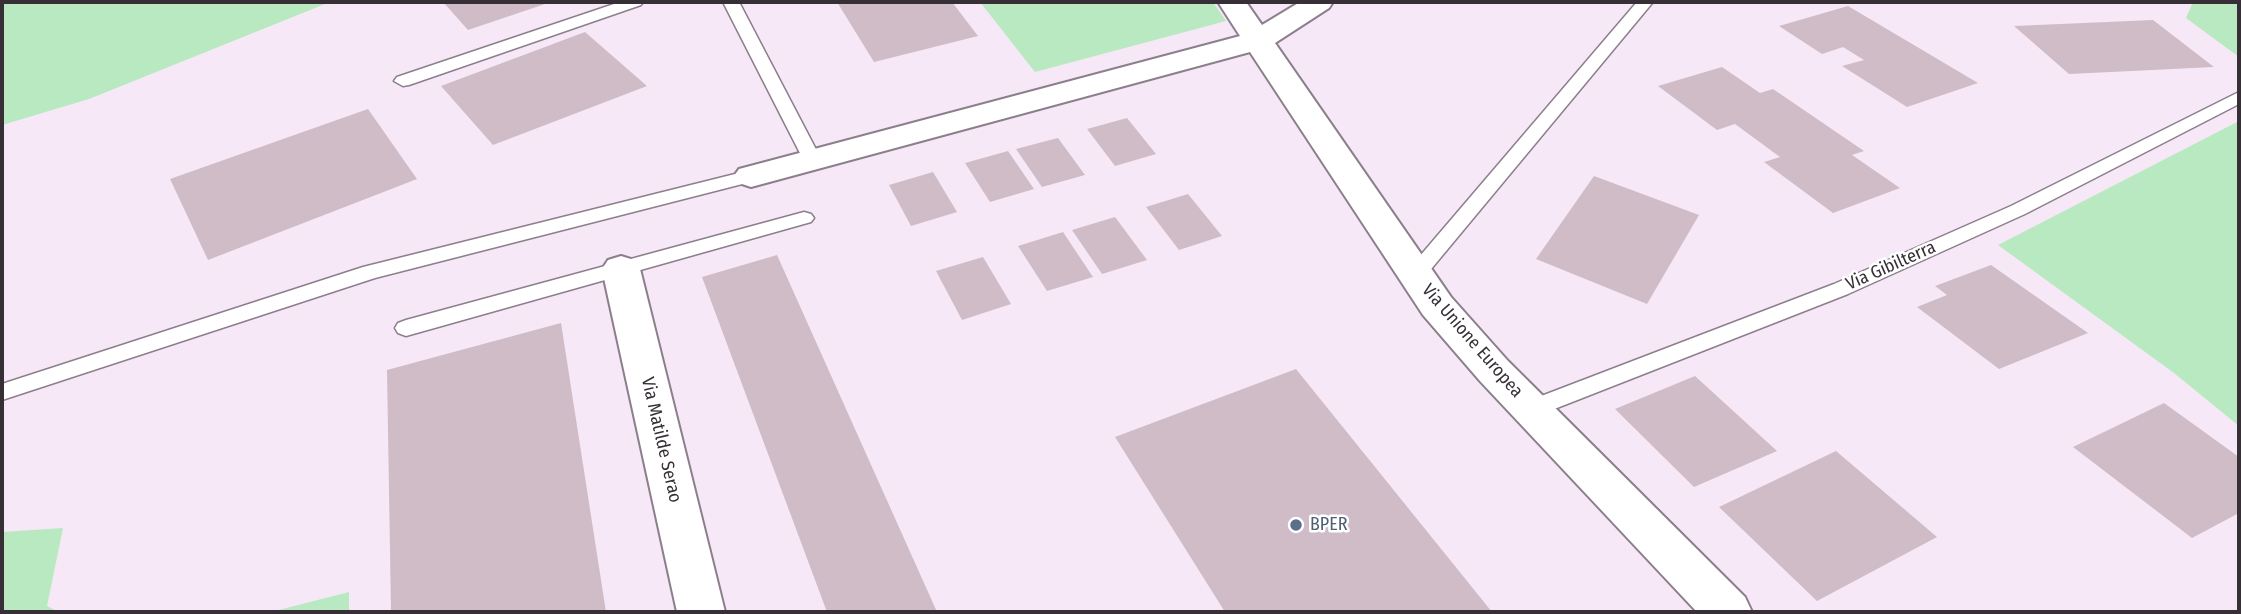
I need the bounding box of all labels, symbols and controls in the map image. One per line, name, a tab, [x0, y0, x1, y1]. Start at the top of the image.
street label: Via Gibilterra	[1843, 237, 1939, 295]
street label: Via Unione Europea	[1417, 280, 1527, 402]
street label: Via Matilde Serao	[636, 375, 686, 505]
place label: BPER	[1310, 514, 1348, 536]
marker: BPER	[1288, 517, 1304, 533]

